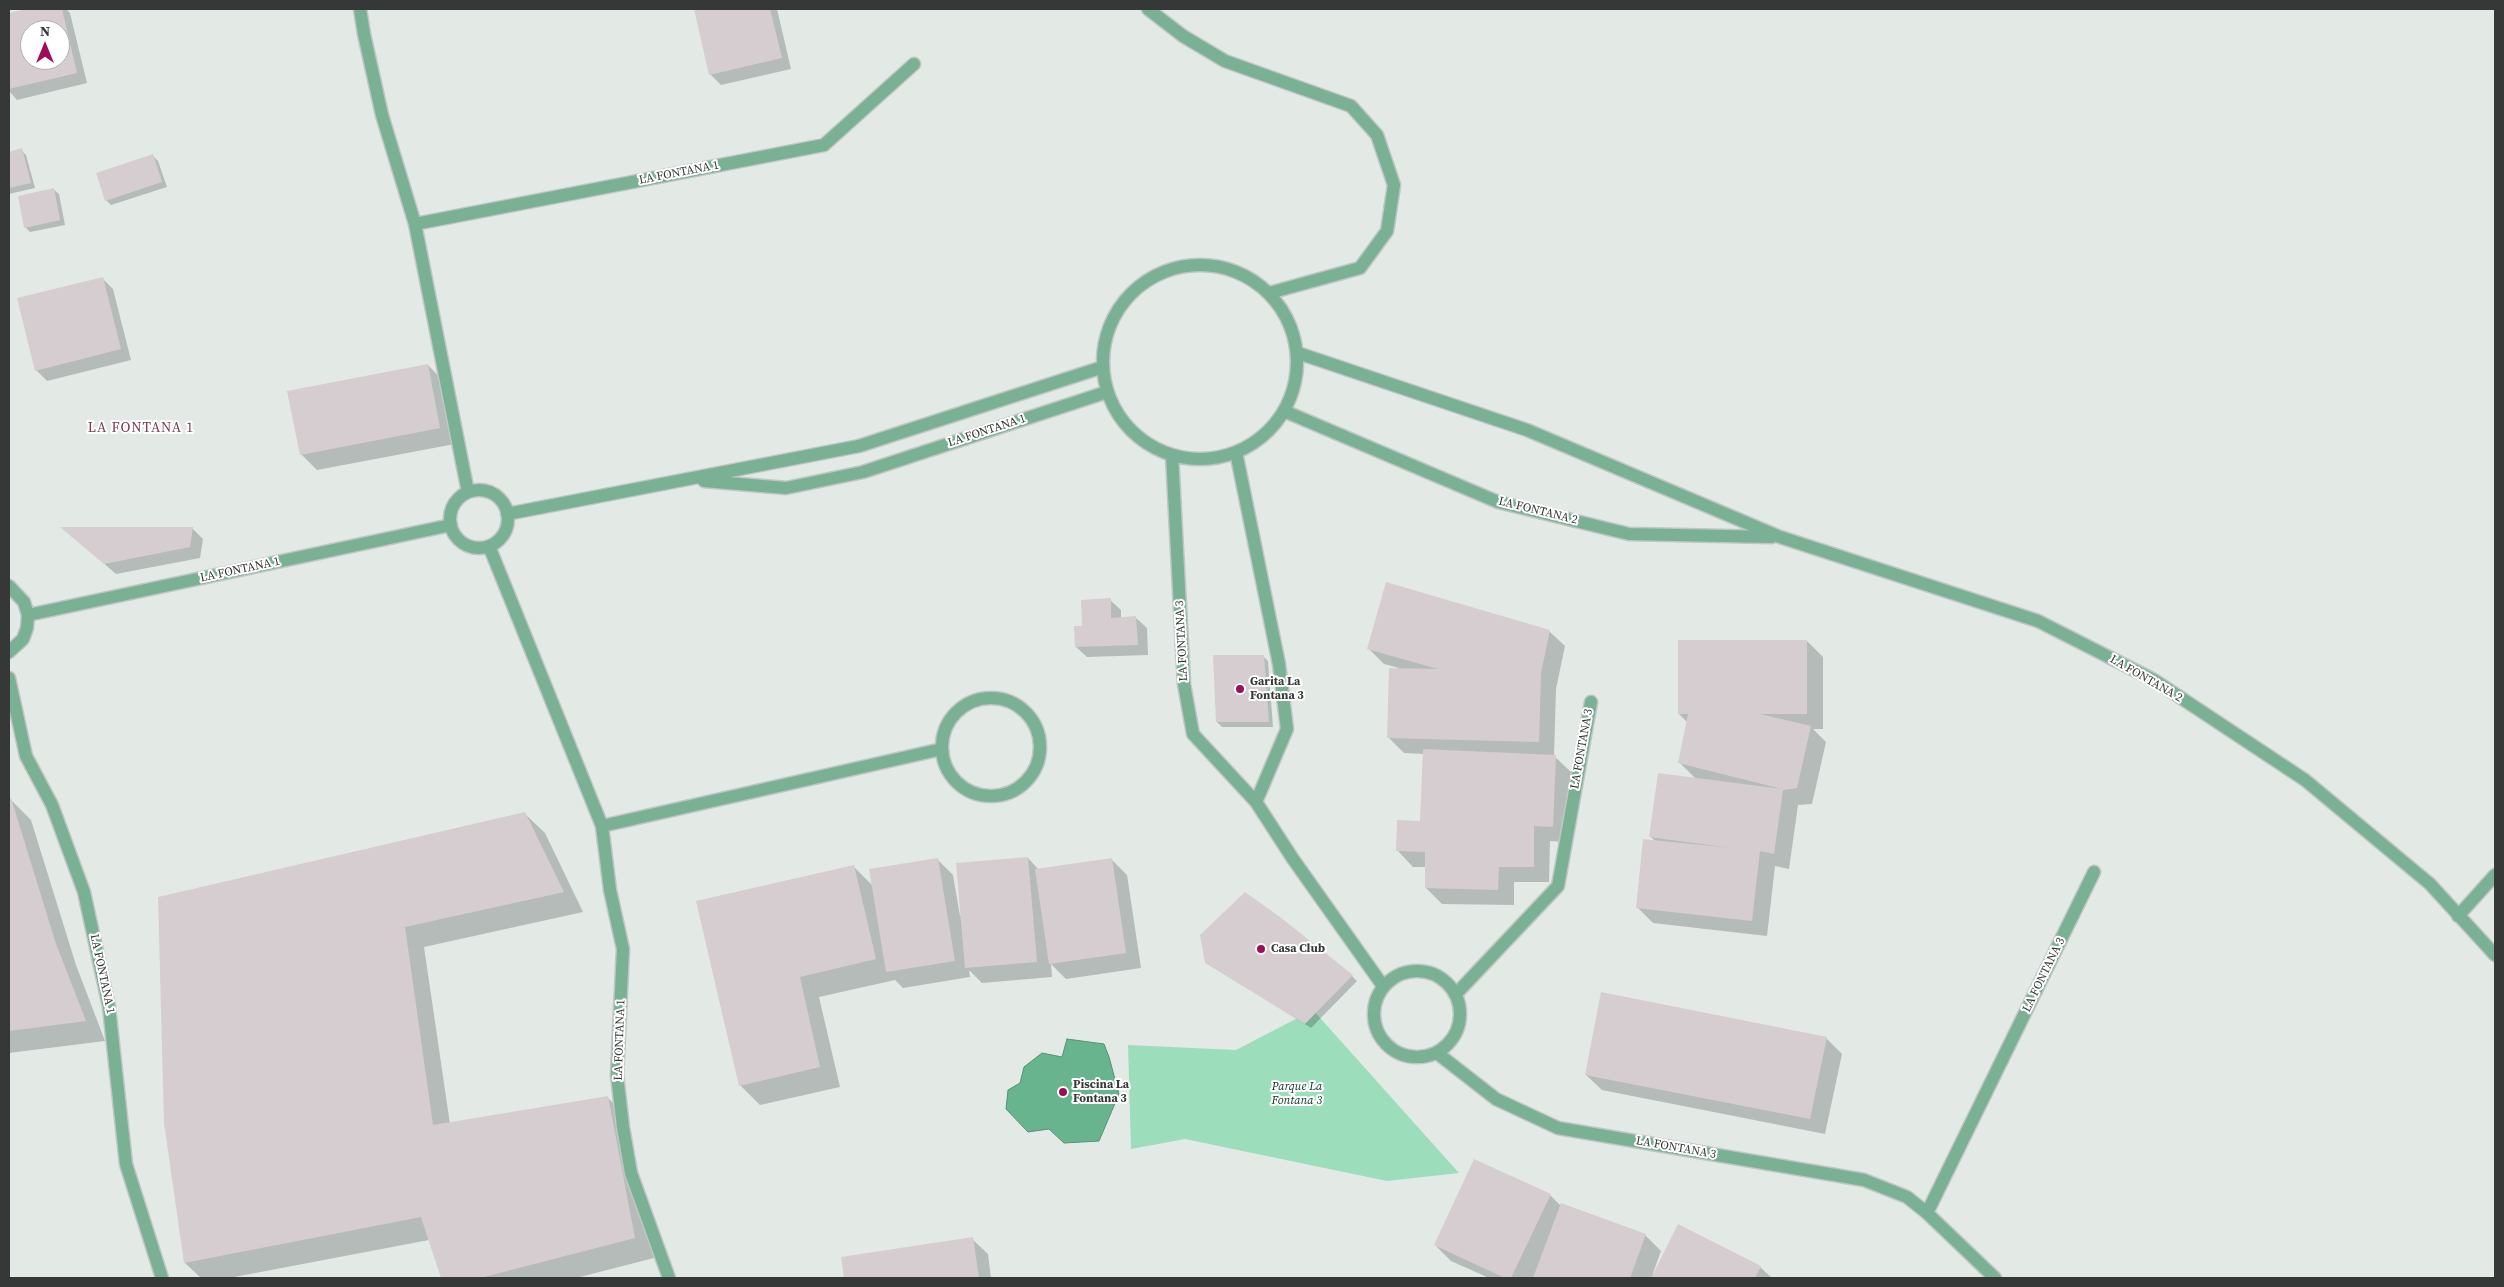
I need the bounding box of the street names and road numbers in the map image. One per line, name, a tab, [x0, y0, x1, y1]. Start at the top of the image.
street label: LA FONTANA 1	[638, 158, 720, 188]
street label: LA FONTANA 1	[946, 412, 1028, 450]
street label: LA FONTANA 2	[1497, 494, 1579, 528]
street label: LA FONTANA 1	[199, 555, 281, 585]
street label: LA FONTANA 3	[1173, 600, 1191, 682]
street label: LA FONTANA 2	[2107, 652, 2185, 706]
street label: LA FONTANA 3	[1568, 708, 1596, 790]
street label: LA FONTANA 1	[87, 933, 117, 1015]
street label: LA FONTANA 3	[2020, 935, 2068, 1015]
street label: LA FONTANA 1	[611, 999, 629, 1081]
street label: LA FONTANA 3	[1635, 1134, 1717, 1162]

